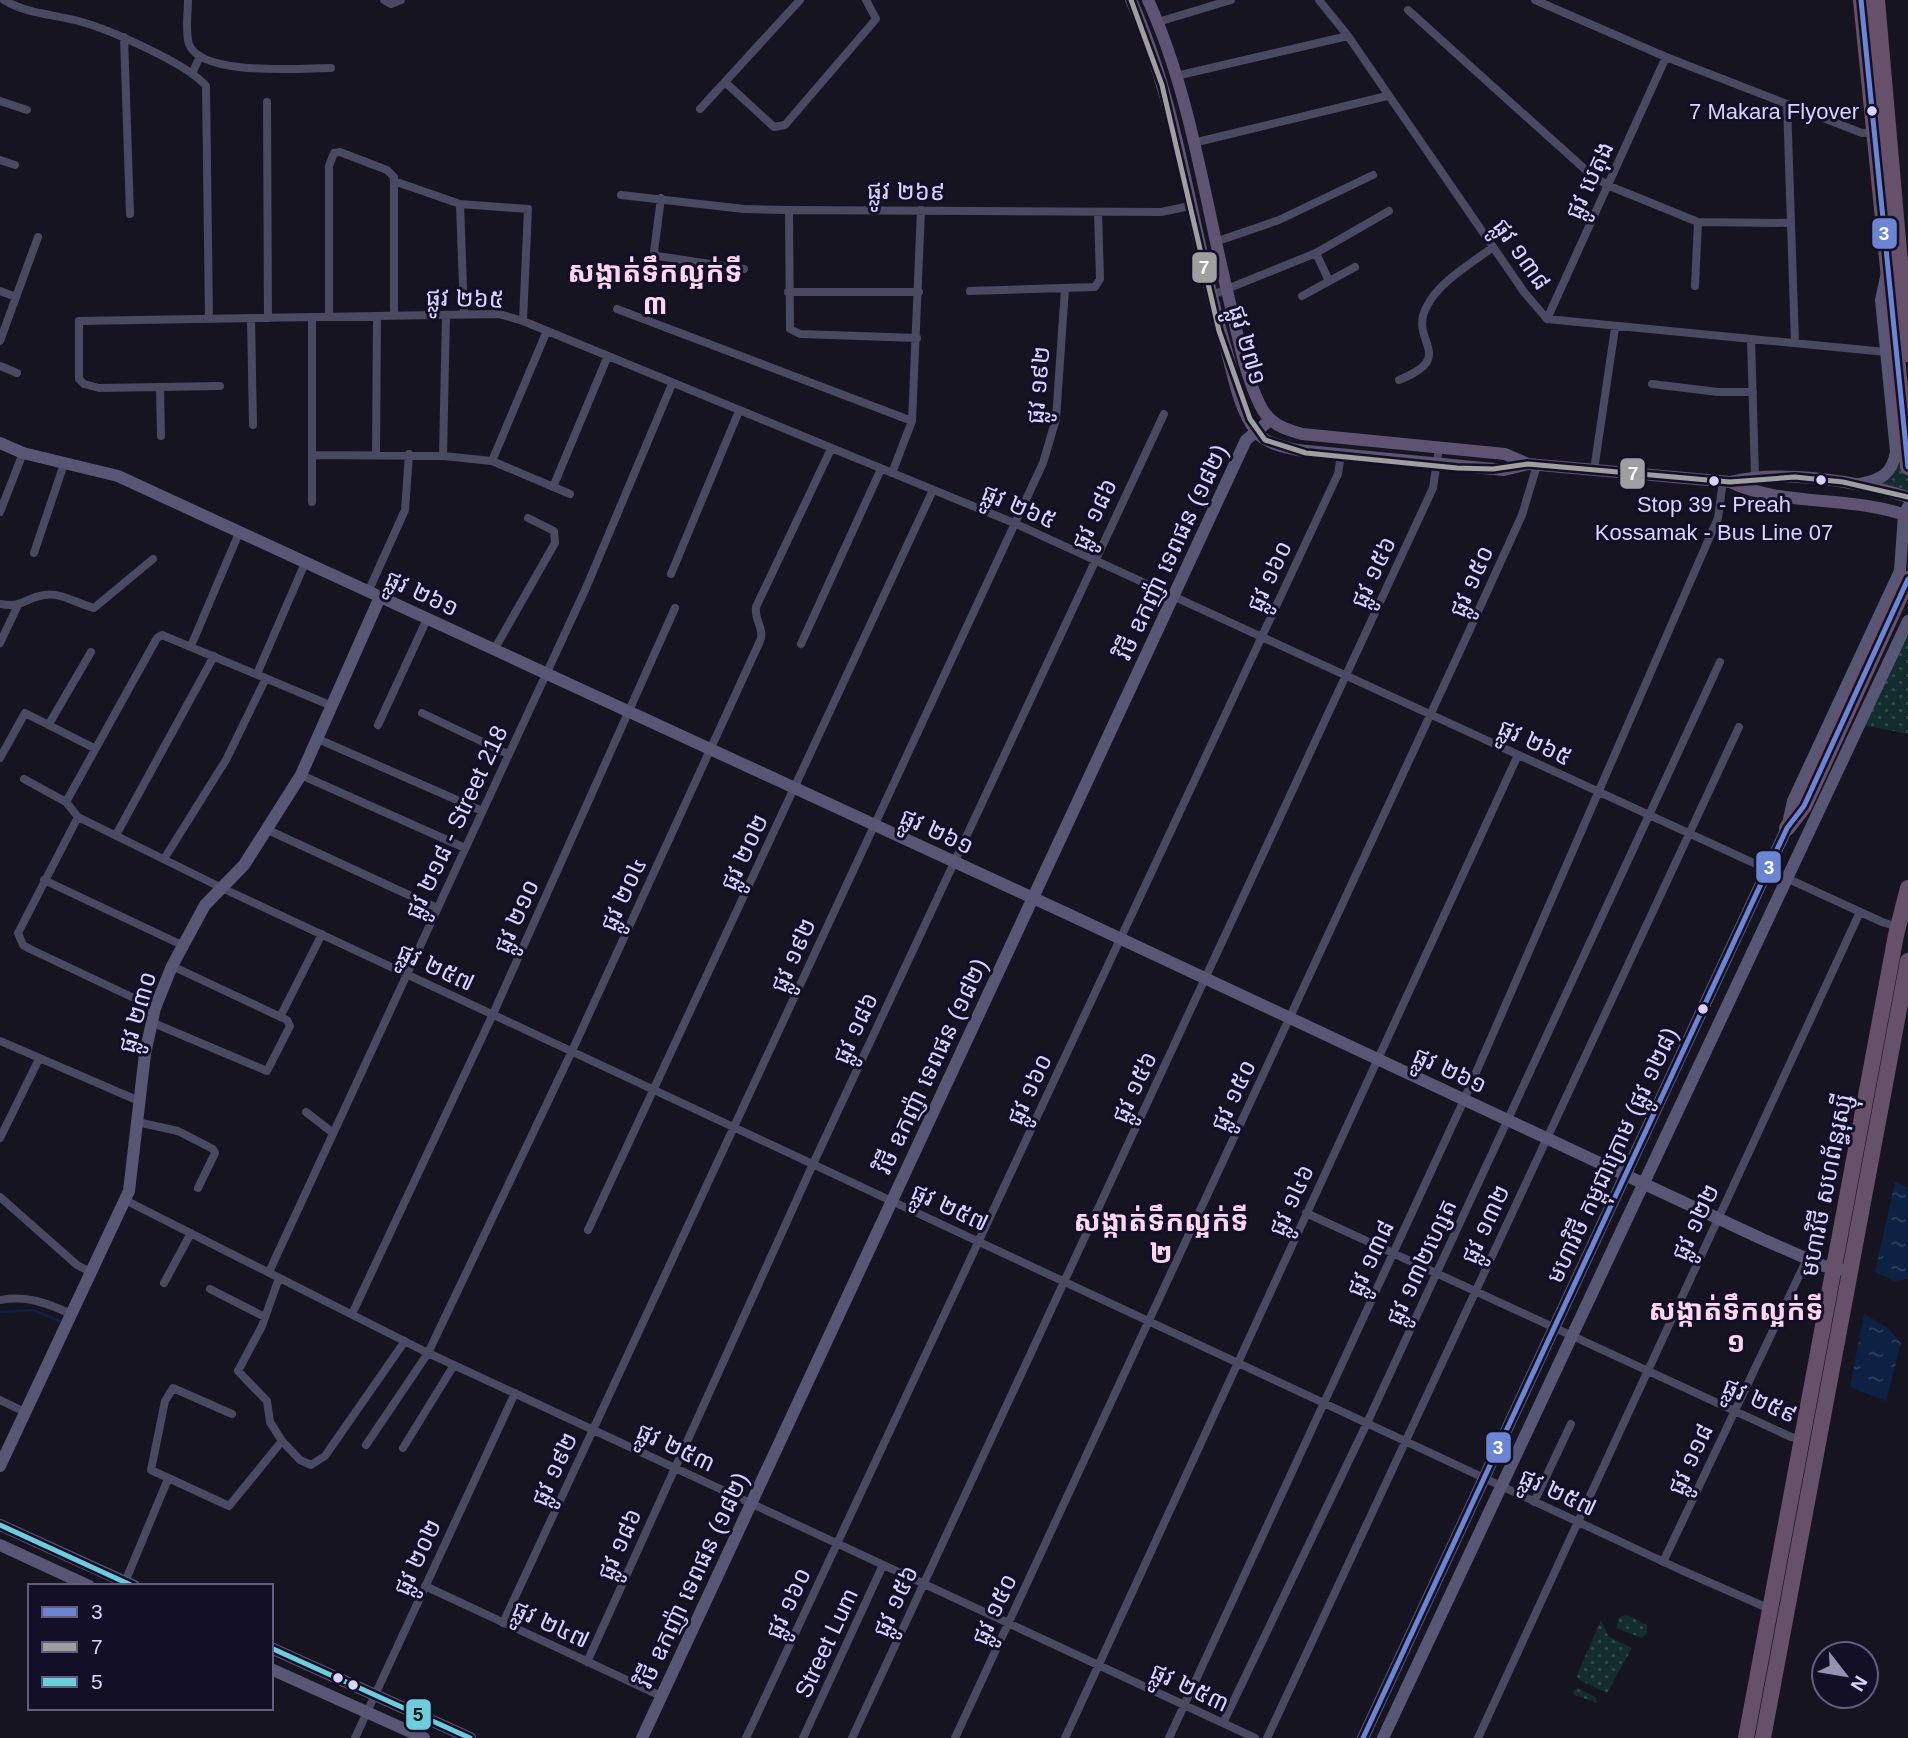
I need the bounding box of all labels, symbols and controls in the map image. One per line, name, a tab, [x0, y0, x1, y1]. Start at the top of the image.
place label: 7 Makara Flyover	[1689, 99, 1859, 124]
marker: 7 Makara Flyover	[1865, 104, 1879, 118]
street label: ផ្លូវ បេតុង	[1559, 137, 1627, 227]
street label: ផ្លូវ ២៦៩	[866, 177, 945, 214]
street label: ផ្លូវ ១៣៨	[1480, 213, 1556, 300]
line badge: 3	[1871, 217, 1898, 250]
text: 3	[1879, 223, 1889, 244]
line badge: 7	[1191, 251, 1218, 284]
district label: សង្កាត់ទឹកល្អក់ទី ៣	[568, 255, 742, 320]
text: 7	[1199, 257, 1209, 278]
street label: ផ្លូវ ២៦៥	[425, 283, 505, 322]
street label: ផ្លូវ ២៧១	[1215, 302, 1272, 391]
street label: ផ្លូវ ១៩២	[1021, 345, 1064, 426]
street label: វិថី ឧកញ៉ា ទេពផន (១៨២)	[1108, 439, 1234, 665]
line badge: 7	[1619, 457, 1646, 490]
text: 7	[1628, 463, 1638, 484]
unlabelled marker	[1814, 473, 1828, 487]
street label: ផ្លូវ ១៨៦	[1066, 474, 1130, 558]
marker: Stop 39 - Preah Kossamak - Bus Line 07	[1707, 474, 1721, 488]
street label: ផ្លូវ ២៦៥	[974, 478, 1060, 542]
place label: Stop 39 - Preah Kossamak - Bus Line 07	[1595, 492, 1833, 545]
street label: ផ្លូវ ១៥៦	[1345, 532, 1409, 616]
street label: ផ្លូវ ១៦០	[1241, 536, 1305, 620]
street label: ផ្លូវ ១៥០	[1443, 541, 1507, 625]
street label: ផ្លូវ ២៦១	[377, 564, 463, 630]
street label: ផ្លូវ ២៦៥	[1490, 713, 1576, 779]
street label: ផ្លូវ ២១៨ - Street 218	[399, 721, 521, 927]
street label: ផ្លូវ ២៦១	[892, 802, 978, 868]
street label: ផ្លូវ ២០២	[715, 810, 782, 898]
line badge: 3	[1755, 850, 1782, 884]
street label: ផ្លូវ ២០៤	[594, 853, 660, 939]
text: 3	[1764, 857, 1774, 878]
street label: ផ្លូវ ២១០	[488, 875, 553, 961]
street label: ផ្លូវ ១៩២	[765, 914, 830, 1000]
street label: ផ្លូវ ២៥៧	[389, 937, 479, 1005]
street label: វិថី ឧកញ៉ា ទេពផន (១៨២)	[868, 953, 994, 1179]
street label: ផ្លូវ ២៣០	[112, 968, 170, 1058]
street label: ផ្លូវ ១៨៦	[827, 988, 891, 1072]
unlabelled marker	[1696, 1002, 1710, 1016]
street label: មហាវិថី កម្ពុជាក្រោម (ផ្លូវ ១២៨)	[1540, 1022, 1691, 1291]
street label: ផ្លូវ ២៦១	[1405, 1041, 1491, 1107]
street label: ផ្លូវ ១៥៦	[1106, 1047, 1170, 1131]
street label: ផ្លូវ ១៦០	[1001, 1049, 1065, 1133]
street label: ផ្លូវ ១៥០	[1205, 1055, 1269, 1139]
street label: មហាវិថី សហព័ន្ធរុស្ស៊ី	[1794, 1091, 1864, 1280]
street label: ផ្លូវ ១៤៦	[1263, 1160, 1327, 1244]
street label: ផ្លូវ ២៥៧	[903, 1177, 993, 1245]
street label: ផ្លូវ ១៣២	[1455, 1180, 1523, 1271]
street label: ផ្លូវ ១២២	[1666, 1180, 1733, 1268]
street label: ផ្លូវ ១៣២ហ្សេត	[1380, 1195, 1470, 1333]
district label: សង្កាត់ទឹកល្អក់ទី ២	[1074, 1204, 1248, 1269]
street label: ផ្លូវ ១៣៨	[1341, 1216, 1408, 1304]
district label: សង្កាត់ទឹកល្អក់ទី ១	[1649, 1293, 1823, 1358]
street label: ផ្លូវ ២៥៩	[1715, 1372, 1801, 1437]
street label: ផ្លូវ ២៥៣	[629, 1417, 720, 1485]
street label: ផ្លូវ ១១៨	[1662, 1419, 1726, 1503]
street label: ផ្លូវ ១៩២	[525, 1428, 591, 1514]
line badge: 3	[1485, 1431, 1512, 1464]
text: 3	[1493, 1437, 1503, 1458]
street label: ផ្លូវ ២៥៧	[1511, 1462, 1601, 1530]
street label: វិថី ឧកញ៉ា ទេពផន (១៨២)	[629, 1467, 755, 1693]
street label: ផ្លូវ ១៨៦	[591, 1504, 655, 1588]
street label: ផ្លូវ ២០២	[388, 1515, 455, 1603]
street label: ផ្លូវ ១៥៦	[867, 1561, 931, 1645]
street label: ផ្លូវ ១៦០	[760, 1563, 824, 1647]
street label: ផ្លូវ ១៥០	[966, 1569, 1030, 1653]
legend	[28, 1584, 273, 1710]
street label: Street Lum	[789, 1584, 863, 1702]
street label: ផ្លូវ ២៤៧	[504, 1594, 594, 1662]
text: 3	[91, 1600, 103, 1623]
text: 7	[91, 1635, 103, 1658]
north arrow	[1810, 1640, 1880, 1710]
street label: ផ្លូវ ២៥៣	[1143, 1657, 1234, 1725]
text: 5	[91, 1670, 103, 1693]
unlabelled marker	[331, 1671, 345, 1685]
text: N	[1847, 1672, 1872, 1695]
unlabelled marker	[346, 1678, 360, 1692]
line badge: 5	[405, 1698, 432, 1731]
text: 5	[413, 1704, 424, 1725]

